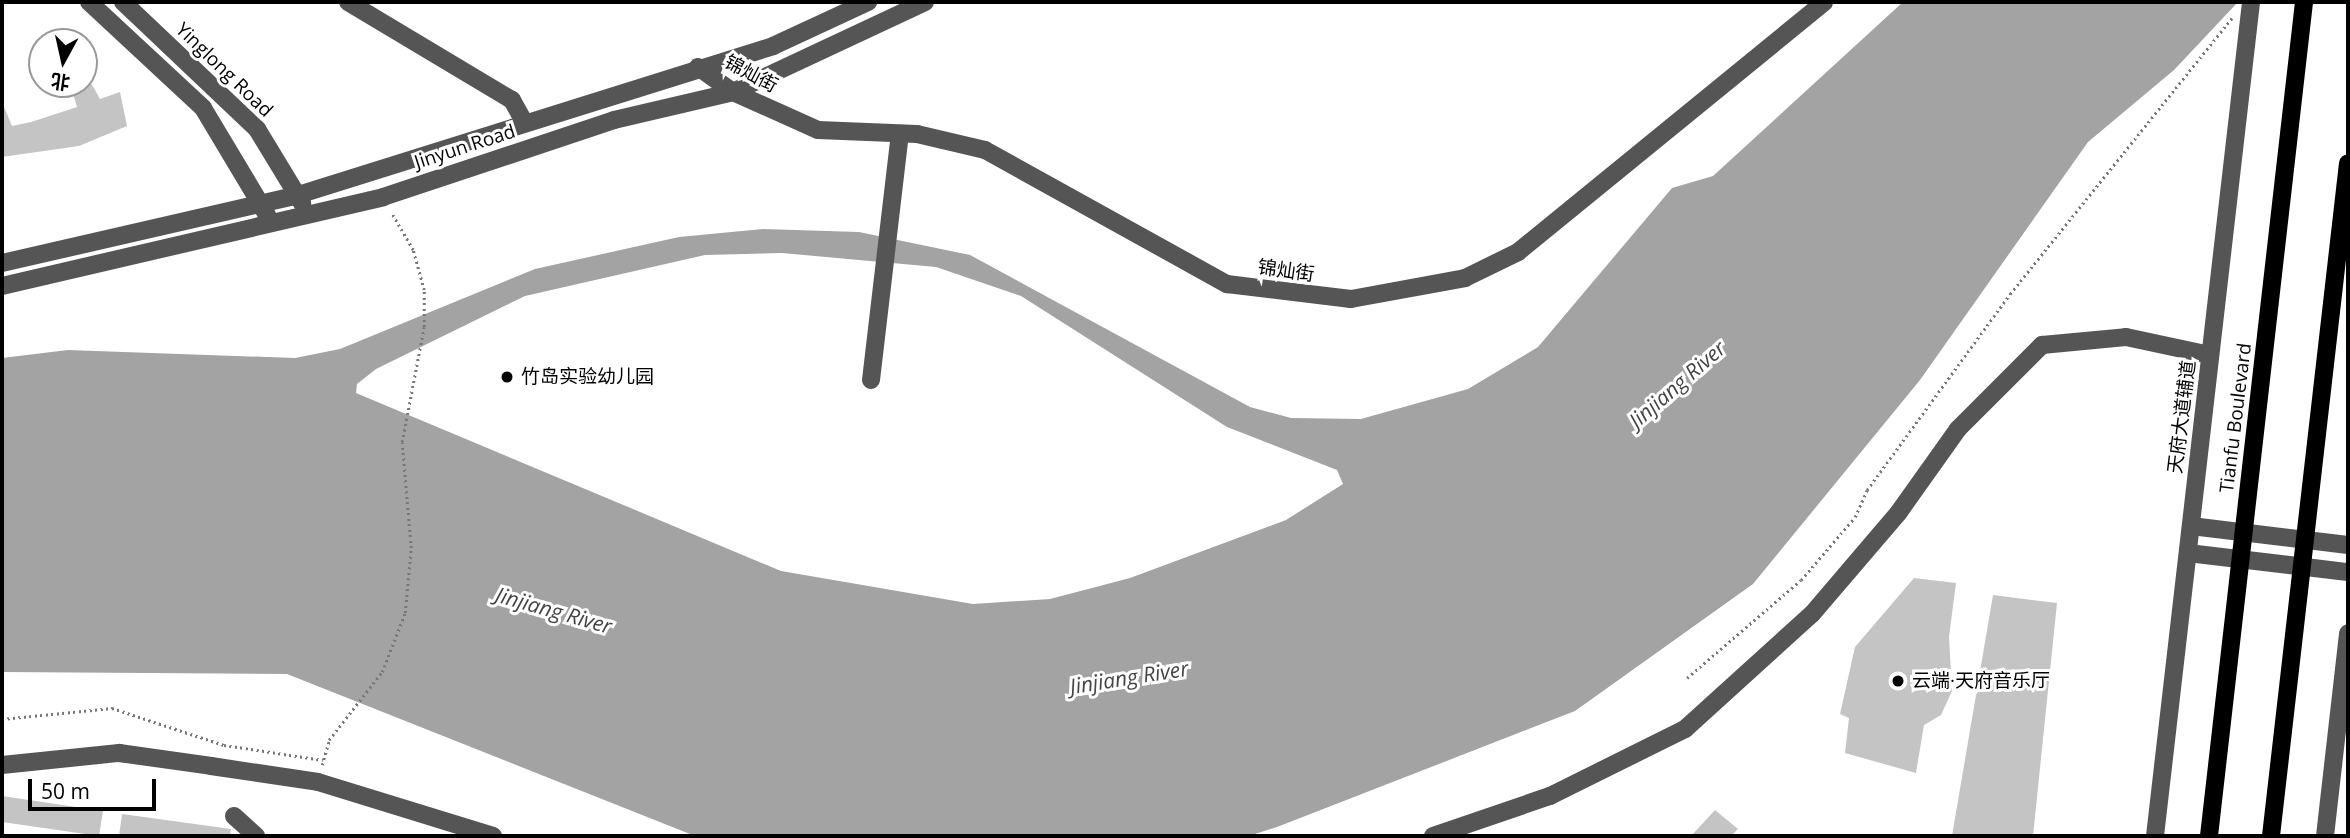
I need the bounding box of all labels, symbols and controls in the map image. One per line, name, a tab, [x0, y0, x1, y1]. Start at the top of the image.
street label: Yinglong Road	[171, 18, 277, 122]
north arrow	[28, 28, 98, 98]
street label: 锦灿街	[720, 51, 782, 97]
text: 北	[49, 68, 72, 96]
street label: Jinyun Road	[412, 120, 518, 174]
street label: 锦灿街	[1256, 256, 1316, 286]
water label: Jinjiang River	[1624, 335, 1730, 433]
street label: Tianfu Boulevard	[2216, 342, 2256, 494]
street label: 天府大道辅道	[2164, 359, 2200, 475]
place label: 竹岛实验幼儿园	[521, 366, 654, 388]
marker: 竹岛实验幼儿园	[499, 369, 515, 385]
water label: Jinjiang River	[493, 581, 615, 639]
water label: Jinjiang River	[1068, 655, 1190, 699]
place label: 云端·天府音乐厅	[1912, 670, 2050, 692]
marker: 云端·天府音乐厅	[1890, 673, 1906, 689]
scale bar	[32, 764, 159, 808]
text: 50 m	[41, 777, 90, 805]

